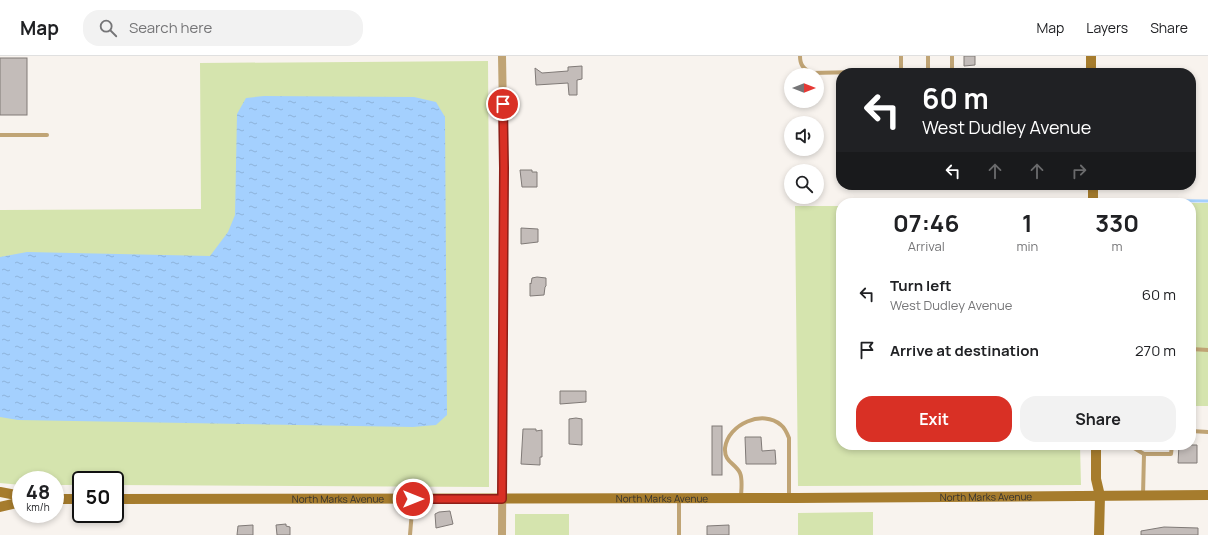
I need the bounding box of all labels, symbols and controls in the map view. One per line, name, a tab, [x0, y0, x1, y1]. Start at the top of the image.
search box	[83, 10, 363, 46]
text: Map	[20, 15, 59, 41]
icon: search	[97, 17, 119, 39]
text: Search here	[129, 17, 212, 38]
text: Map	[1036, 18, 1064, 37]
text: Layers	[1086, 18, 1128, 37]
text: Share	[1150, 18, 1188, 37]
north arrow	[784, 68, 824, 108]
map controls	[784, 68, 824, 204]
text: 60 m	[922, 79, 989, 117]
icon: left	[856, 84, 908, 136]
pin	[486, 87, 520, 121]
icon: arrive	[492, 93, 514, 115]
text: West Dudley Avenue	[922, 115, 1091, 139]
button: sound	[784, 116, 824, 156]
icon: left	[942, 160, 964, 182]
icon: ahead	[984, 160, 1006, 182]
icon: ahead	[1026, 160, 1048, 182]
icon: right	[1068, 160, 1090, 182]
button: search	[784, 164, 824, 204]
text: 07:46	[893, 206, 959, 239]
text: 1	[1022, 206, 1033, 239]
text: 330	[1095, 206, 1139, 239]
text: Arrival	[908, 237, 945, 255]
text: min	[1016, 237, 1038, 255]
text: m	[1112, 237, 1123, 255]
text: Turn left	[890, 275, 952, 296]
icon: left	[856, 283, 878, 305]
text: 60 m	[1142, 284, 1176, 305]
text: West Dudley Avenue	[890, 296, 1012, 314]
icon: arrive	[856, 339, 878, 361]
text: Arrive at destination	[890, 340, 1039, 361]
text: 270 m	[1135, 340, 1176, 361]
button: Exit	[856, 396, 1012, 442]
button: Share	[1020, 396, 1176, 442]
speed limit sign: 50	[72, 471, 124, 523]
text: 48	[26, 478, 50, 505]
position arrow	[392, 478, 434, 520]
street label: North Marks Avenue	[940, 489, 1032, 504]
street label: North Marks Avenue	[616, 491, 708, 505]
street label: North Marks Avenue	[292, 492, 384, 506]
text: km/h	[26, 500, 50, 514]

